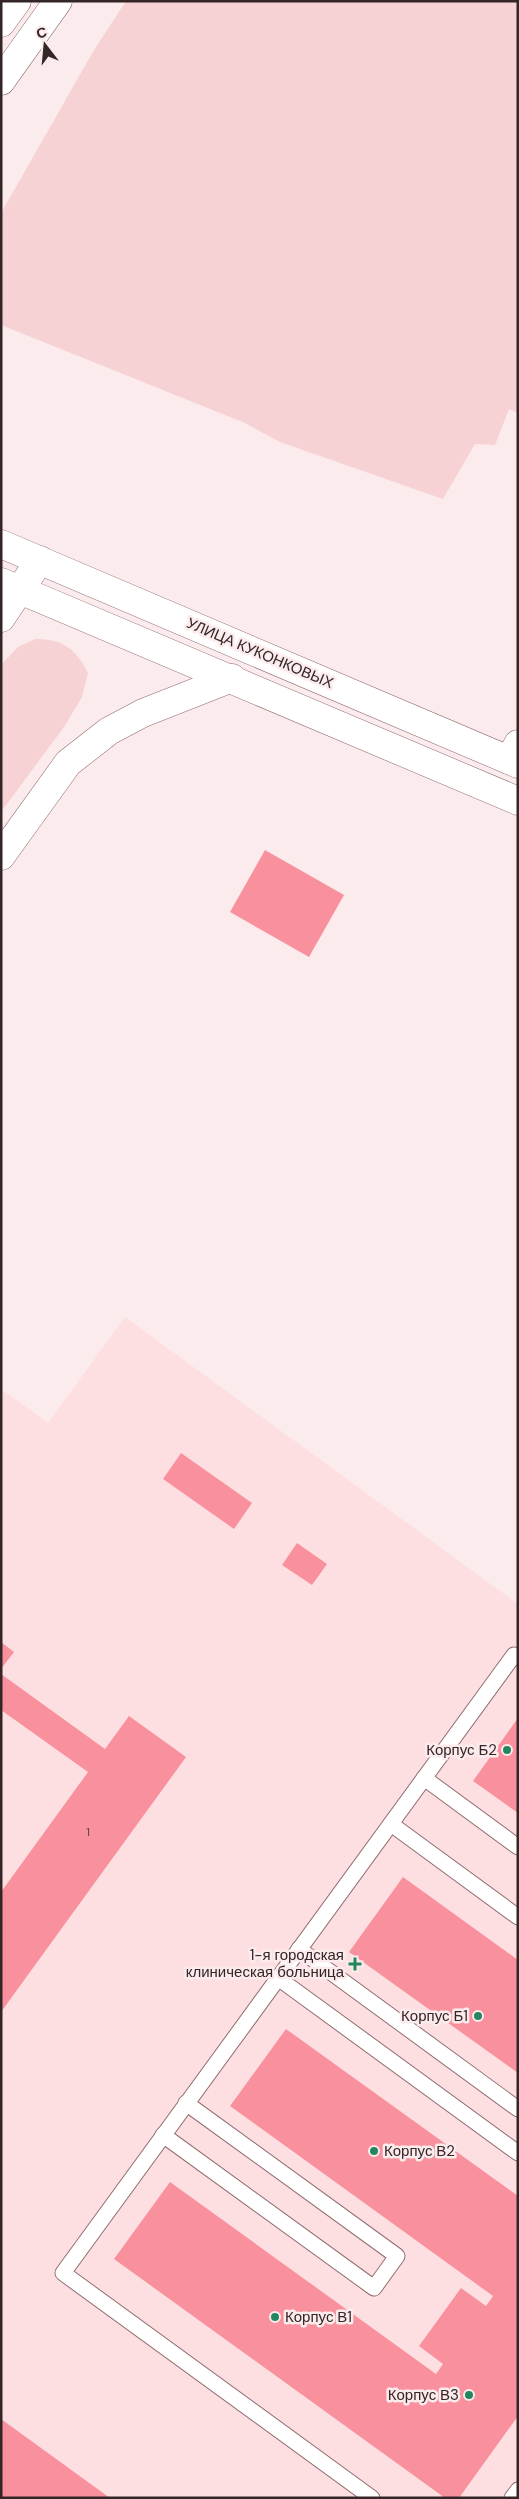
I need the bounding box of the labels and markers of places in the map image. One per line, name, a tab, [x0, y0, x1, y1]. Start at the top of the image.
place label: Корпус Б2	[426, 1740, 497, 1760]
marker: Корпус Б2	[501, 1744, 513, 1756]
place label: 1-я городская клиническая больница	[186, 1945, 345, 1982]
marker: 1-я городская клиническая больница	[348, 1957, 362, 1971]
place label: Корпус Б1	[401, 2006, 468, 2026]
marker: Корпус Б1	[472, 2010, 484, 2022]
place label: Корпус В2	[384, 2141, 455, 2161]
marker: Корпус В2	[368, 2145, 380, 2157]
place label: Корпус В1	[285, 2307, 352, 2327]
marker: Корпус В1	[269, 2311, 281, 2323]
place label: Корпус В3	[388, 2385, 459, 2405]
marker: Корпус В3	[463, 2389, 475, 2401]

